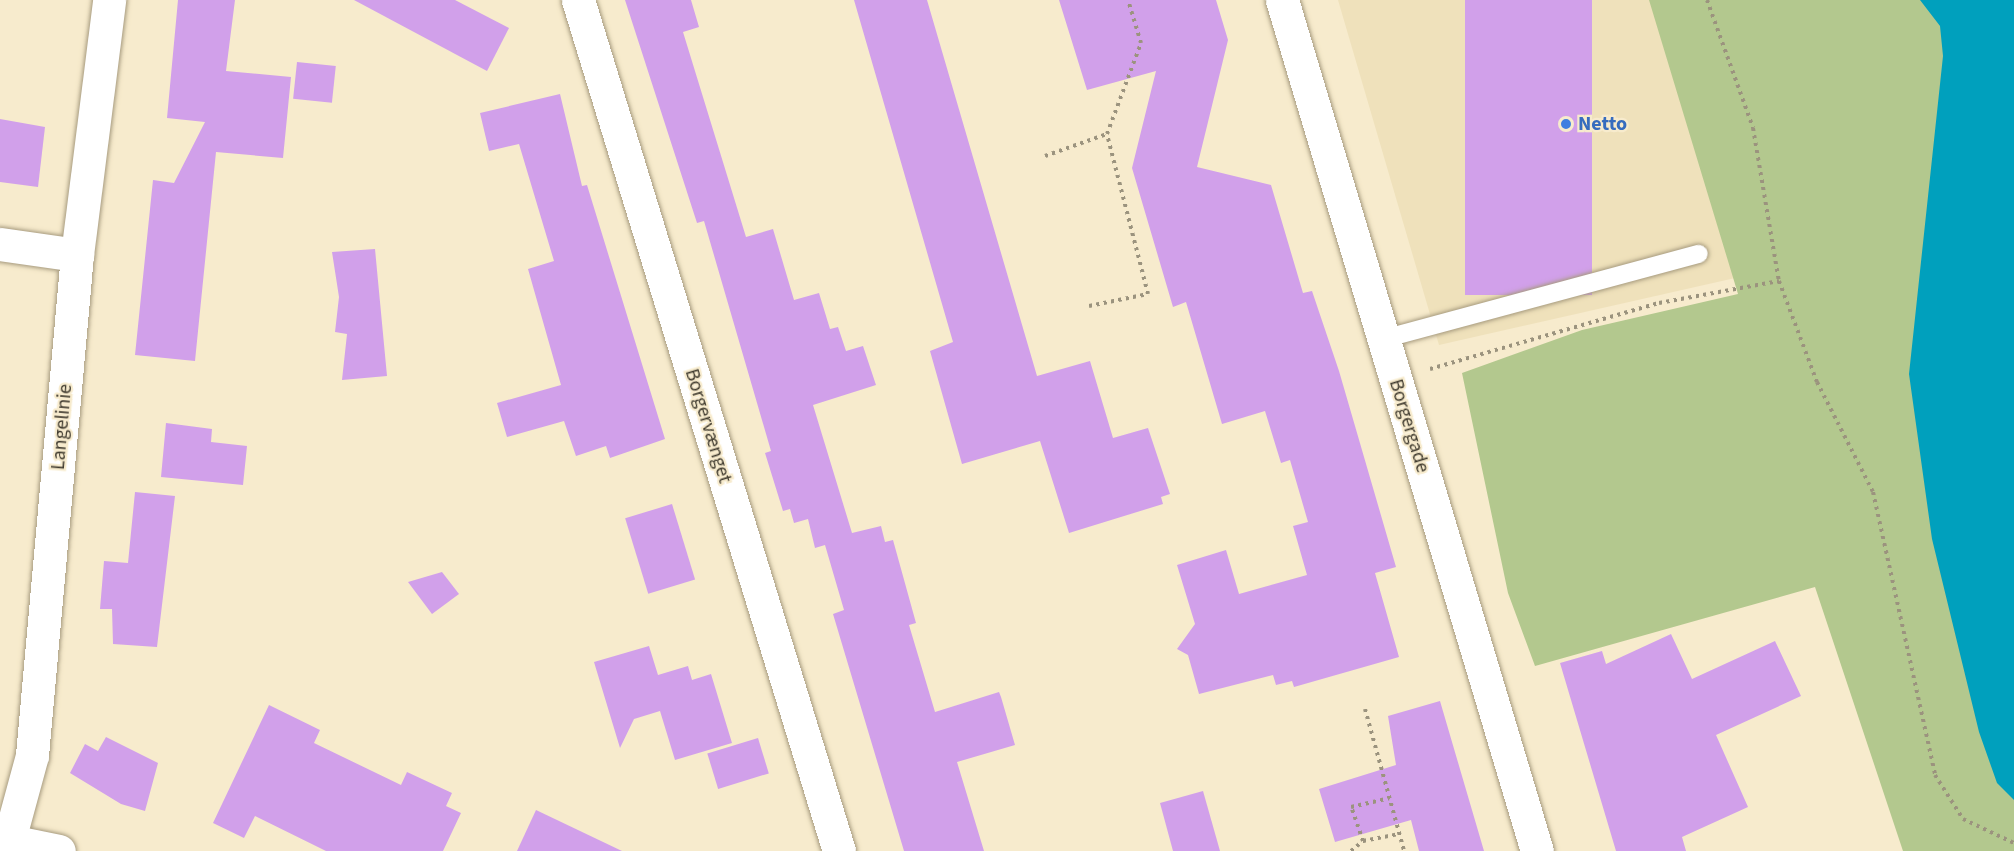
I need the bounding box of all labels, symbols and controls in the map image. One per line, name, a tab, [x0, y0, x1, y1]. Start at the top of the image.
place label: Netto	[1578, 112, 1627, 136]
marker: Netto	[1559, 117, 1573, 131]
street label: Borgervænget	[679, 366, 737, 486]
street label: Borgergade	[1383, 376, 1435, 476]
street label: Langelinie	[46, 383, 78, 471]

